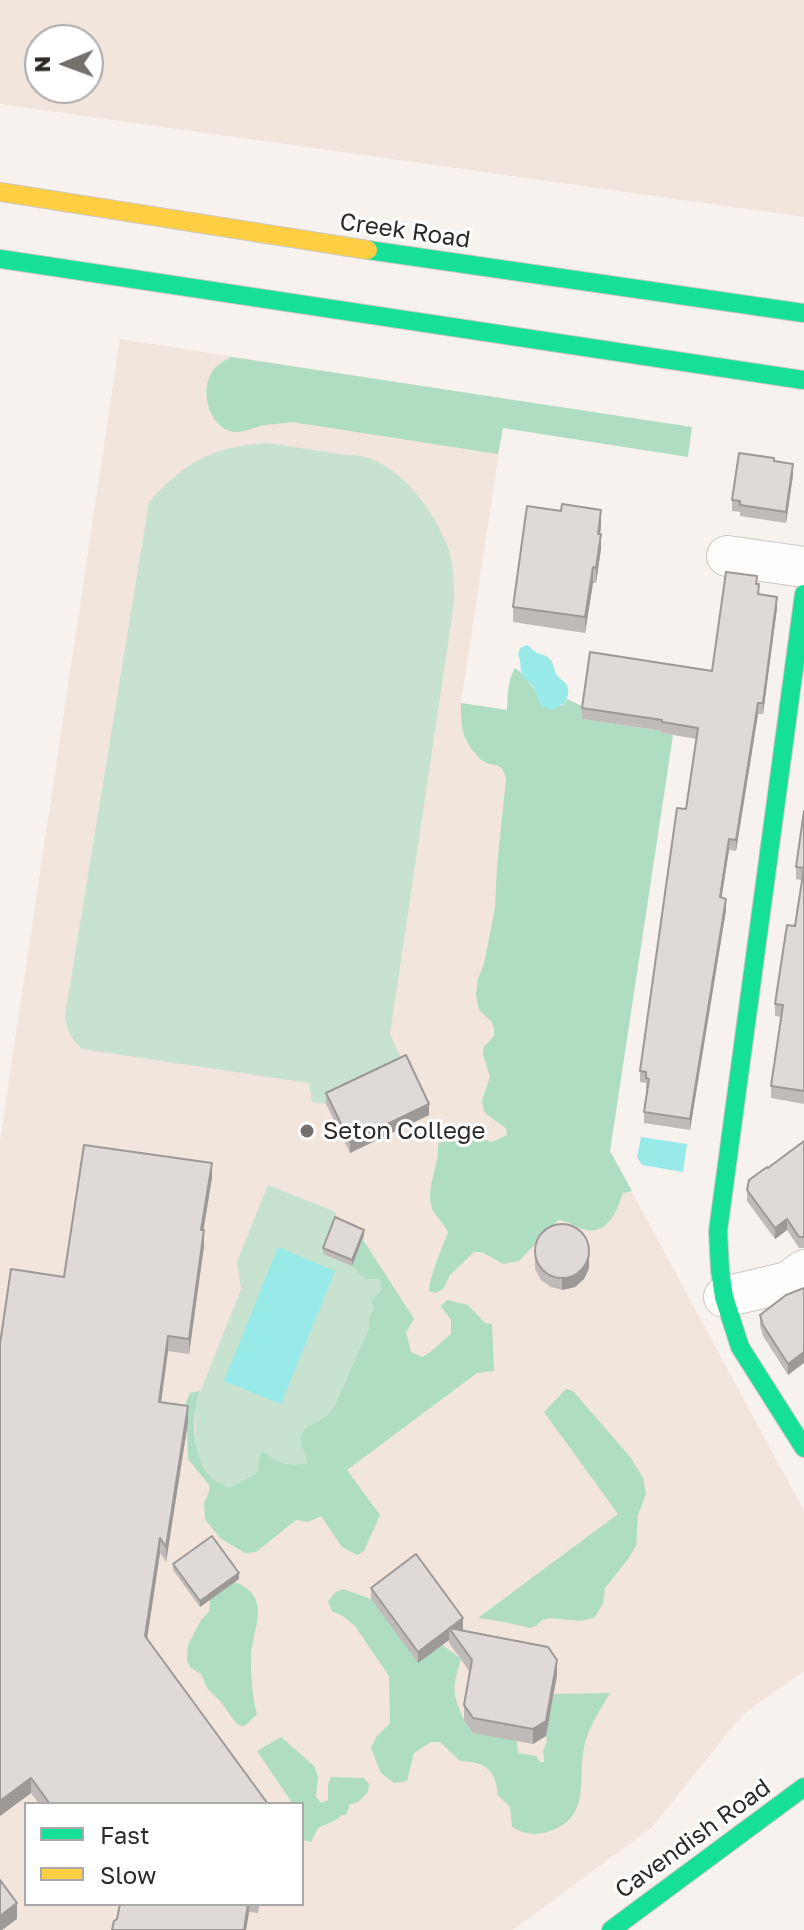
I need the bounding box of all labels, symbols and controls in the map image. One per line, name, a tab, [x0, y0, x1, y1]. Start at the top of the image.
north arrow	[24, 24, 104, 104]
text: N	[28, 56, 55, 73]
street label: Creek Road	[338, 208, 472, 254]
place label: Seton College	[323, 1117, 485, 1145]
marker: Seton College	[298, 1122, 316, 1140]
street label: Cavendish Road	[610, 1773, 776, 1905]
legend	[24, 1802, 304, 1906]
text: Fast	[100, 1820, 150, 1849]
text: Slow	[100, 1860, 156, 1889]

